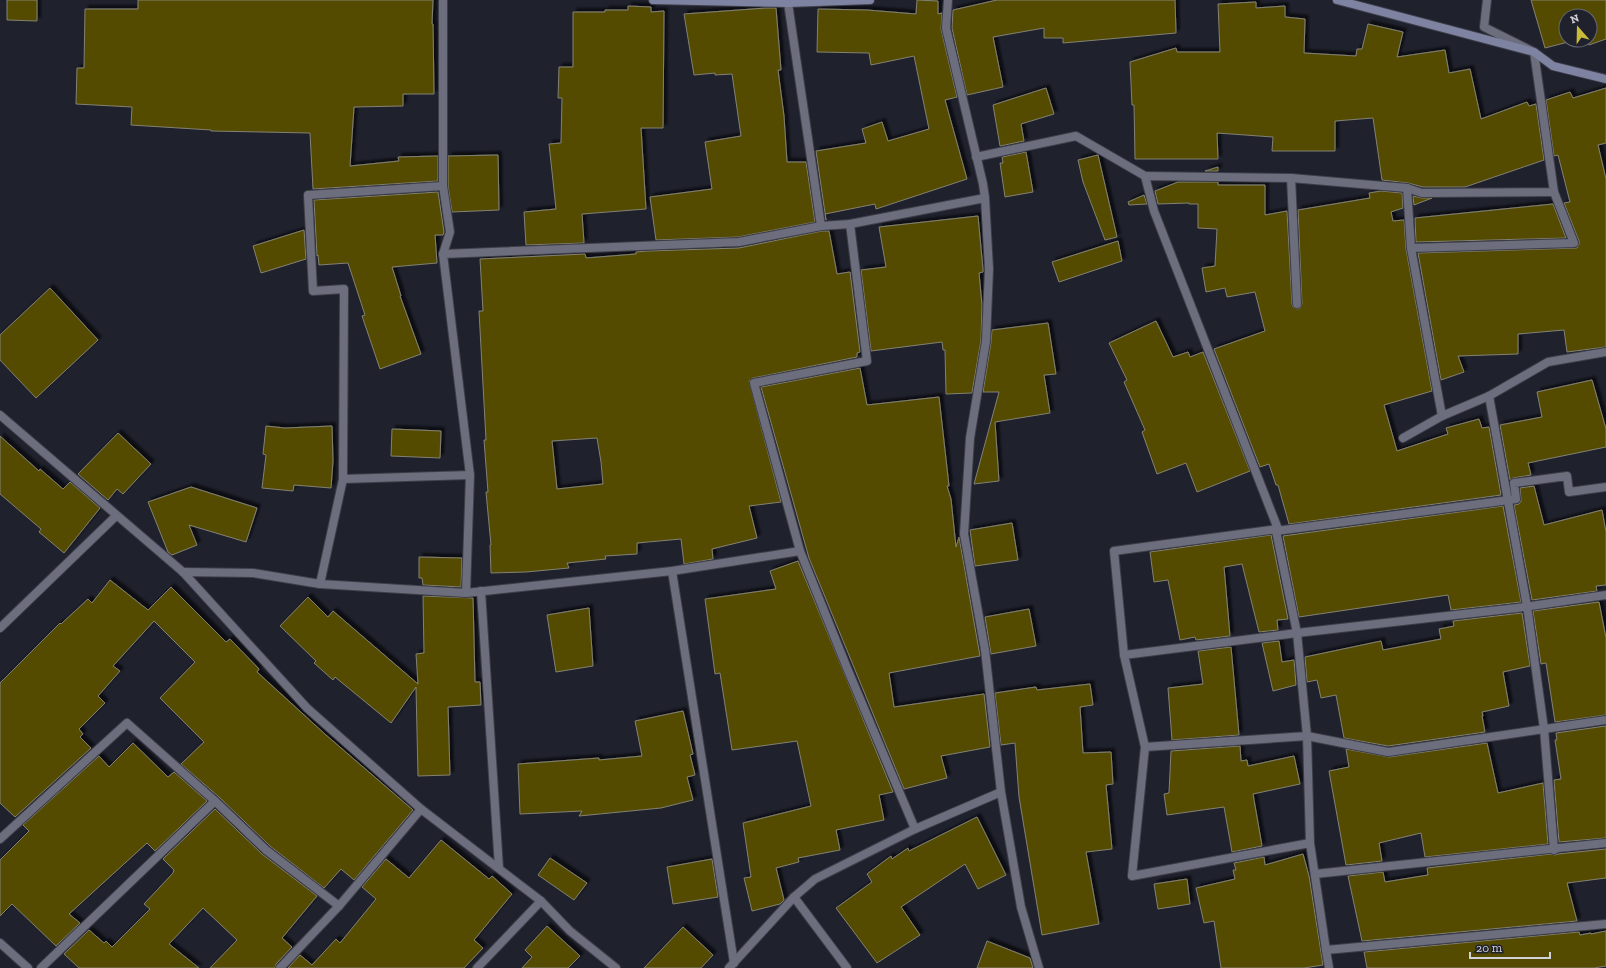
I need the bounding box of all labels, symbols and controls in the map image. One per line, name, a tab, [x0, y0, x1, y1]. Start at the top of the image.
north arrow	[1558, 8, 1598, 48]
text: N	[1569, 11, 1581, 27]
scale bar	[1470, 934, 1550, 960]
text: 20 m	[1476, 941, 1503, 955]

